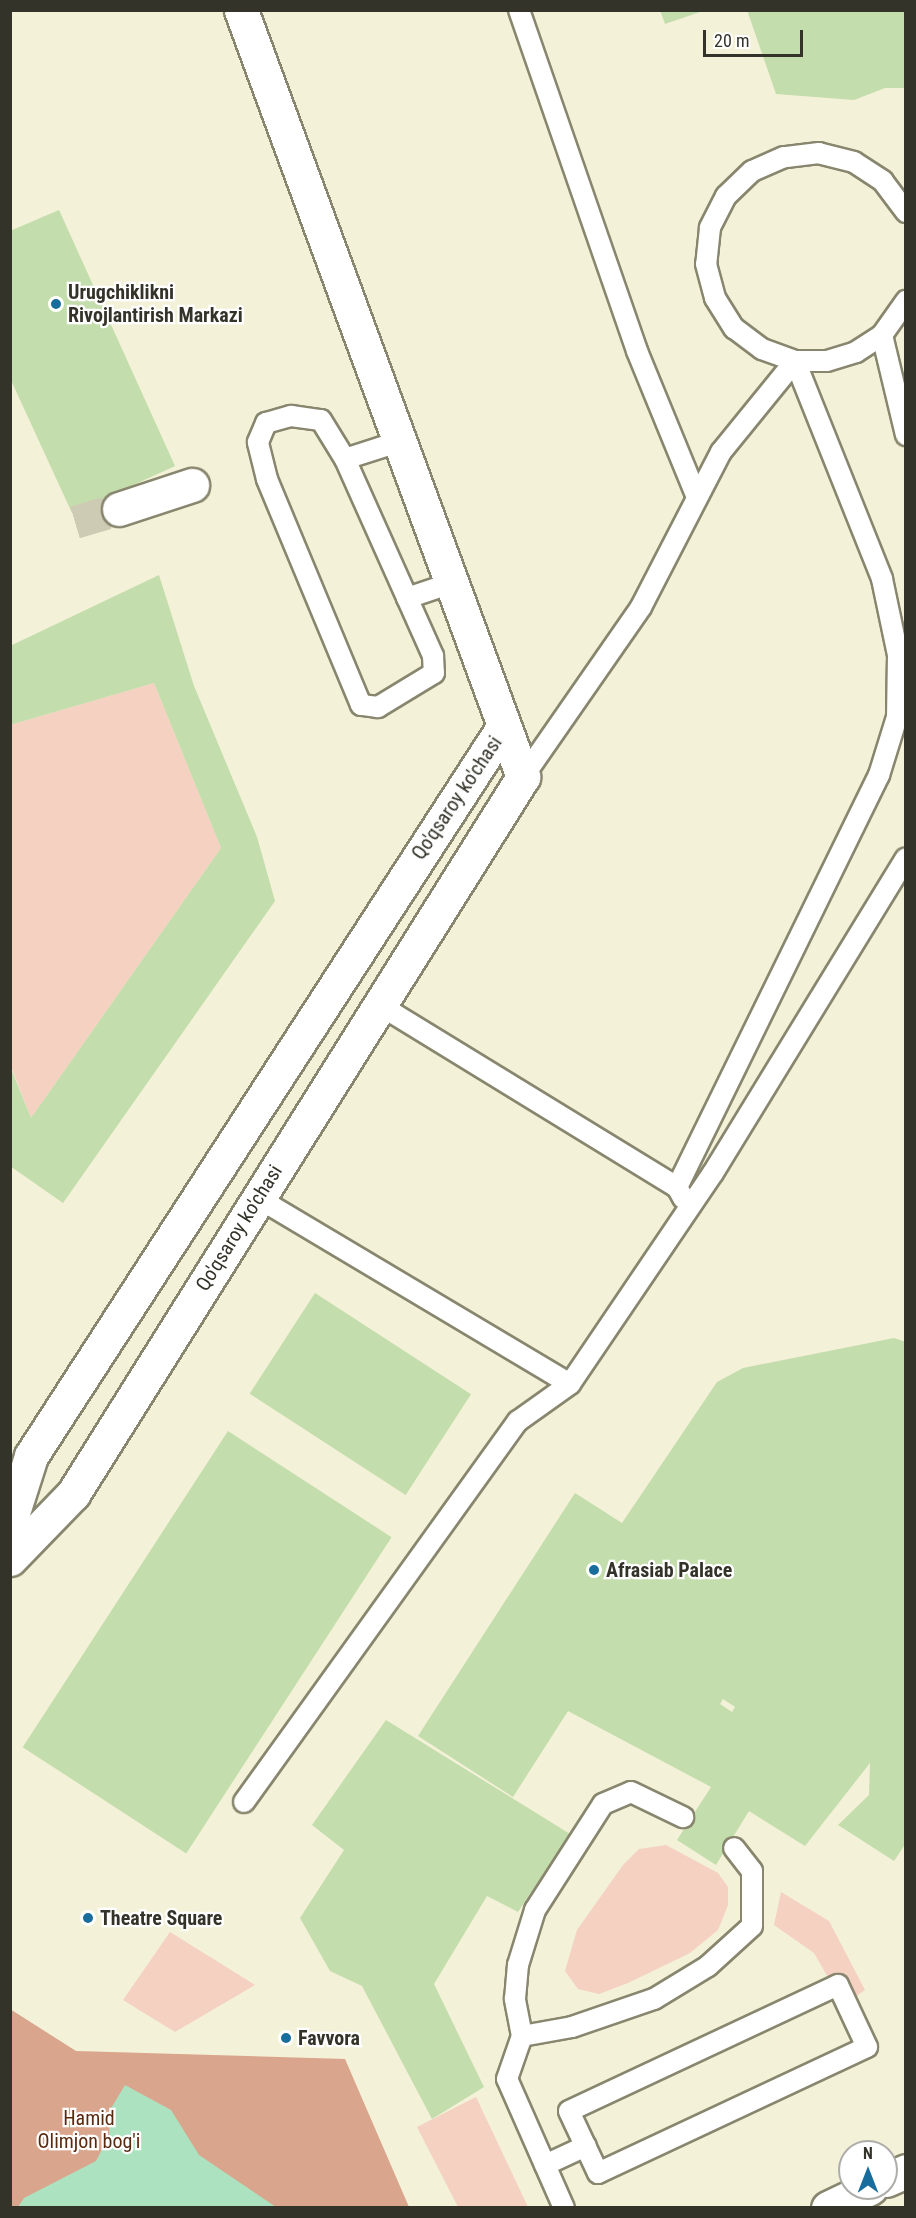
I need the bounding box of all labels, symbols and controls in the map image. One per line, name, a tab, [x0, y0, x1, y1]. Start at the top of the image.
scale bar	[706, 18, 806, 56]
text: 20 m	[714, 30, 749, 51]
place label: Urugchiklikni Rivojlantirish Markazi	[68, 280, 243, 327]
marker: Urugchiklikni Rivojlantirish Markazi	[49, 297, 63, 311]
street label: Qo'qsaroy ko'chasi	[407, 732, 507, 864]
street label: Qo'qsaroy ko'chasi	[191, 1161, 287, 1295]
place label: Afrasiab Palace	[606, 1558, 732, 1582]
marker: Afrasiab Palace	[587, 1563, 601, 1577]
place label: Theatre Square	[100, 1906, 222, 1930]
marker: Theatre Square	[81, 1911, 95, 1925]
place label: Favvora	[298, 2026, 360, 2050]
marker: Favvora	[279, 2031, 293, 2045]
park label: Hamid Olimjon bog'i	[38, 2106, 140, 2153]
north arrow	[838, 2140, 898, 2200]
text: N	[863, 2144, 873, 2163]

